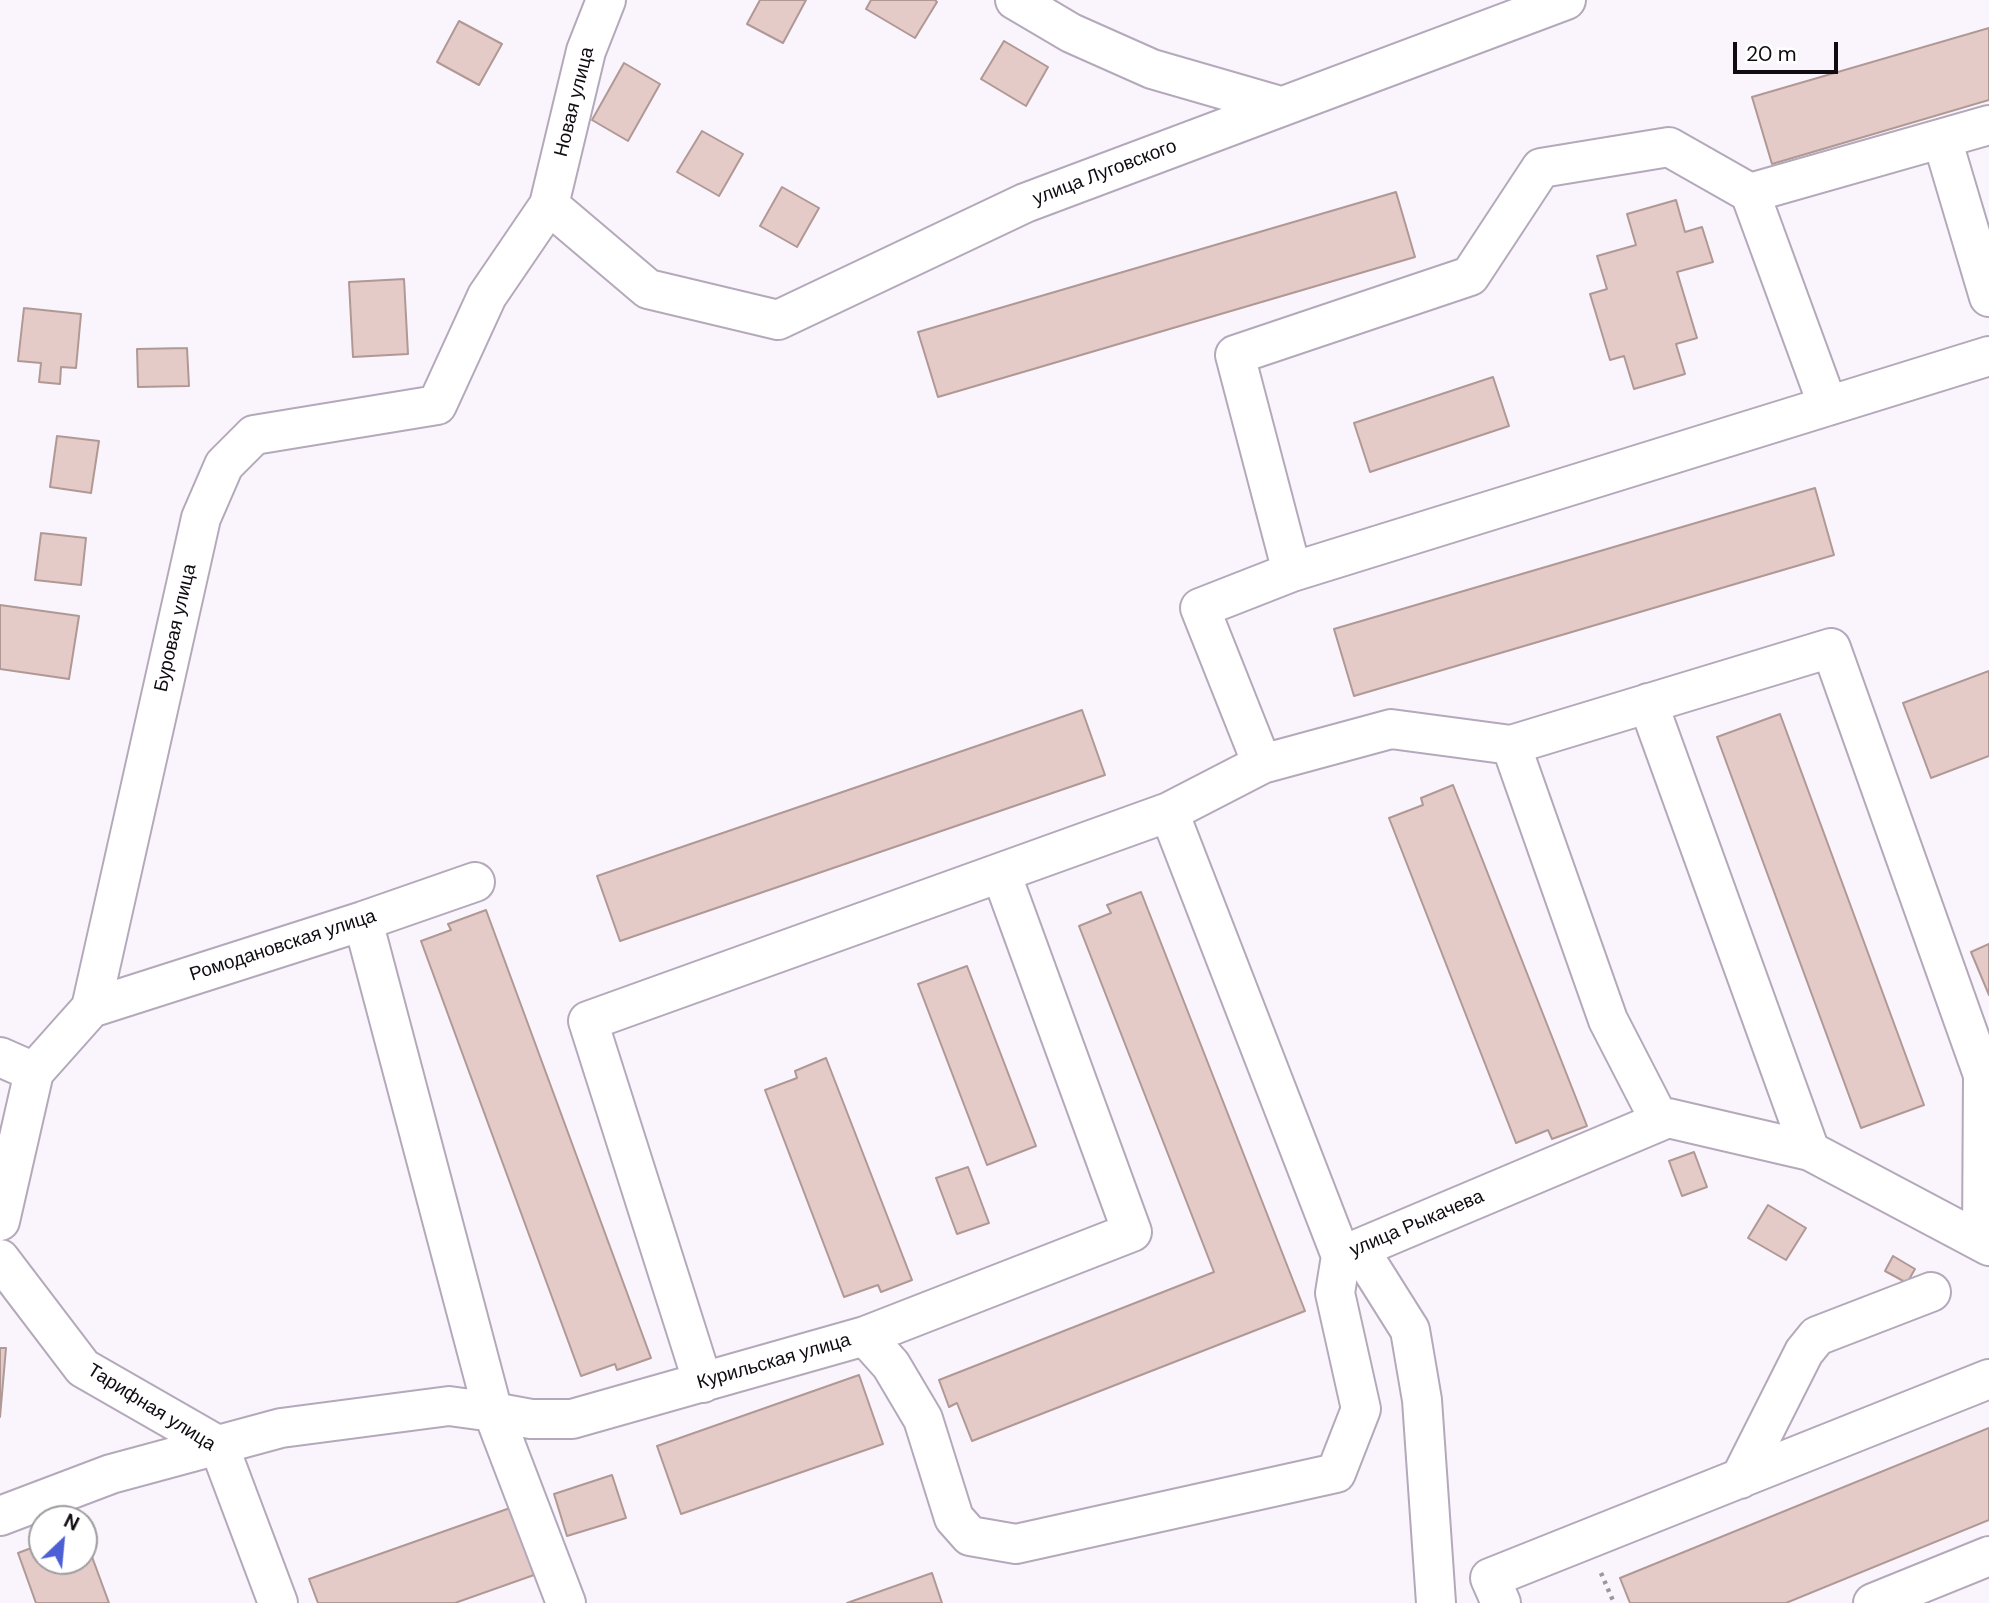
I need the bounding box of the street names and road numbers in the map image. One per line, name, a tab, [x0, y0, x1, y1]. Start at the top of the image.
street label: Новая улица	[550, 45, 600, 159]
street label: улица Луговского	[1030, 135, 1180, 211]
street label: Буровая улица	[150, 562, 202, 694]
street label: Ромодановская улица	[187, 905, 379, 987]
street label: улица Рыкачева	[1347, 1185, 1487, 1263]
street label: Курильская улица	[694, 1329, 854, 1395]
street label: Тарифная улица	[83, 1359, 219, 1457]

